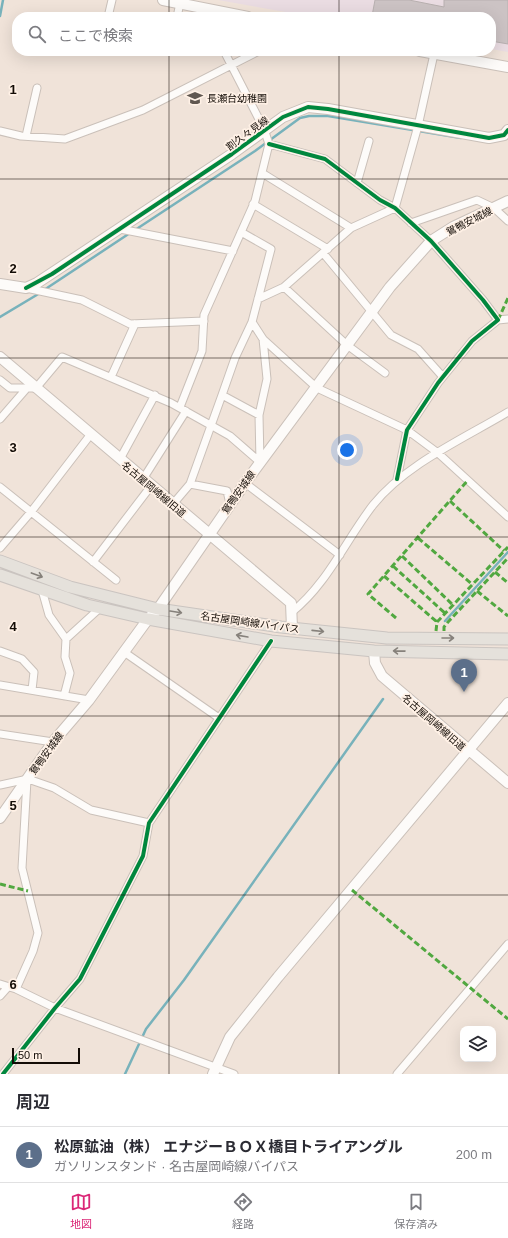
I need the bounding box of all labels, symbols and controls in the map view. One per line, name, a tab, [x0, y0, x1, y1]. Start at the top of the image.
search box	[12, 12, 496, 56]
icon: search	[26, 23, 48, 45]
text: ここで検索	[58, 27, 133, 44]
text: 1	[9, 82, 17, 97]
school or university icon: 長瀬台幼稚園	[186, 89, 204, 107]
place label: 長瀬台幼稚園	[207, 93, 267, 104]
street label: 割久々見線	[224, 114, 271, 153]
street label: 鴛鴨安城線	[444, 205, 494, 238]
text: 2	[9, 261, 17, 276]
text: 3	[9, 440, 17, 455]
your location	[337, 440, 357, 460]
street label: 名古屋岡崎線旧道	[120, 459, 188, 519]
street label: 鴛鴨安城線	[220, 469, 257, 516]
one-way arrow	[30, 571, 42, 579]
one-way arrow	[169, 608, 182, 616]
street label: 名古屋岡崎線バイパス	[200, 610, 300, 635]
text: 4	[9, 619, 17, 634]
one-way arrow	[311, 627, 324, 635]
one-way arrow	[236, 631, 249, 639]
one-way arrow	[441, 634, 454, 642]
one-way arrow	[393, 648, 406, 655]
pin: 1	[451, 659, 477, 692]
street label: 名古屋岡崎線旧道	[400, 692, 467, 753]
street label: 鴛鴨安城線	[27, 730, 66, 777]
text: 5	[9, 798, 17, 813]
text: 6	[9, 977, 17, 992]
map controls	[460, 1026, 496, 1062]
button: layers	[460, 1026, 496, 1062]
scale bar	[12, 1046, 80, 1065]
text: 50 m	[18, 1049, 42, 1061]
text: 周辺	[16, 1093, 50, 1112]
text: 松原鉱油（株） エナジーＢＯＸ橋目トライアングル	[54, 1138, 403, 1155]
text: 1	[25, 1147, 33, 1162]
text: 200 m	[456, 1147, 492, 1162]
text: ガソリンスタンド · 名古屋岡崎線バイパス	[54, 1159, 299, 1174]
tab: 地図	[70, 1191, 92, 1231]
tab: 経路	[232, 1191, 254, 1231]
tab: 保存済み	[394, 1191, 438, 1231]

